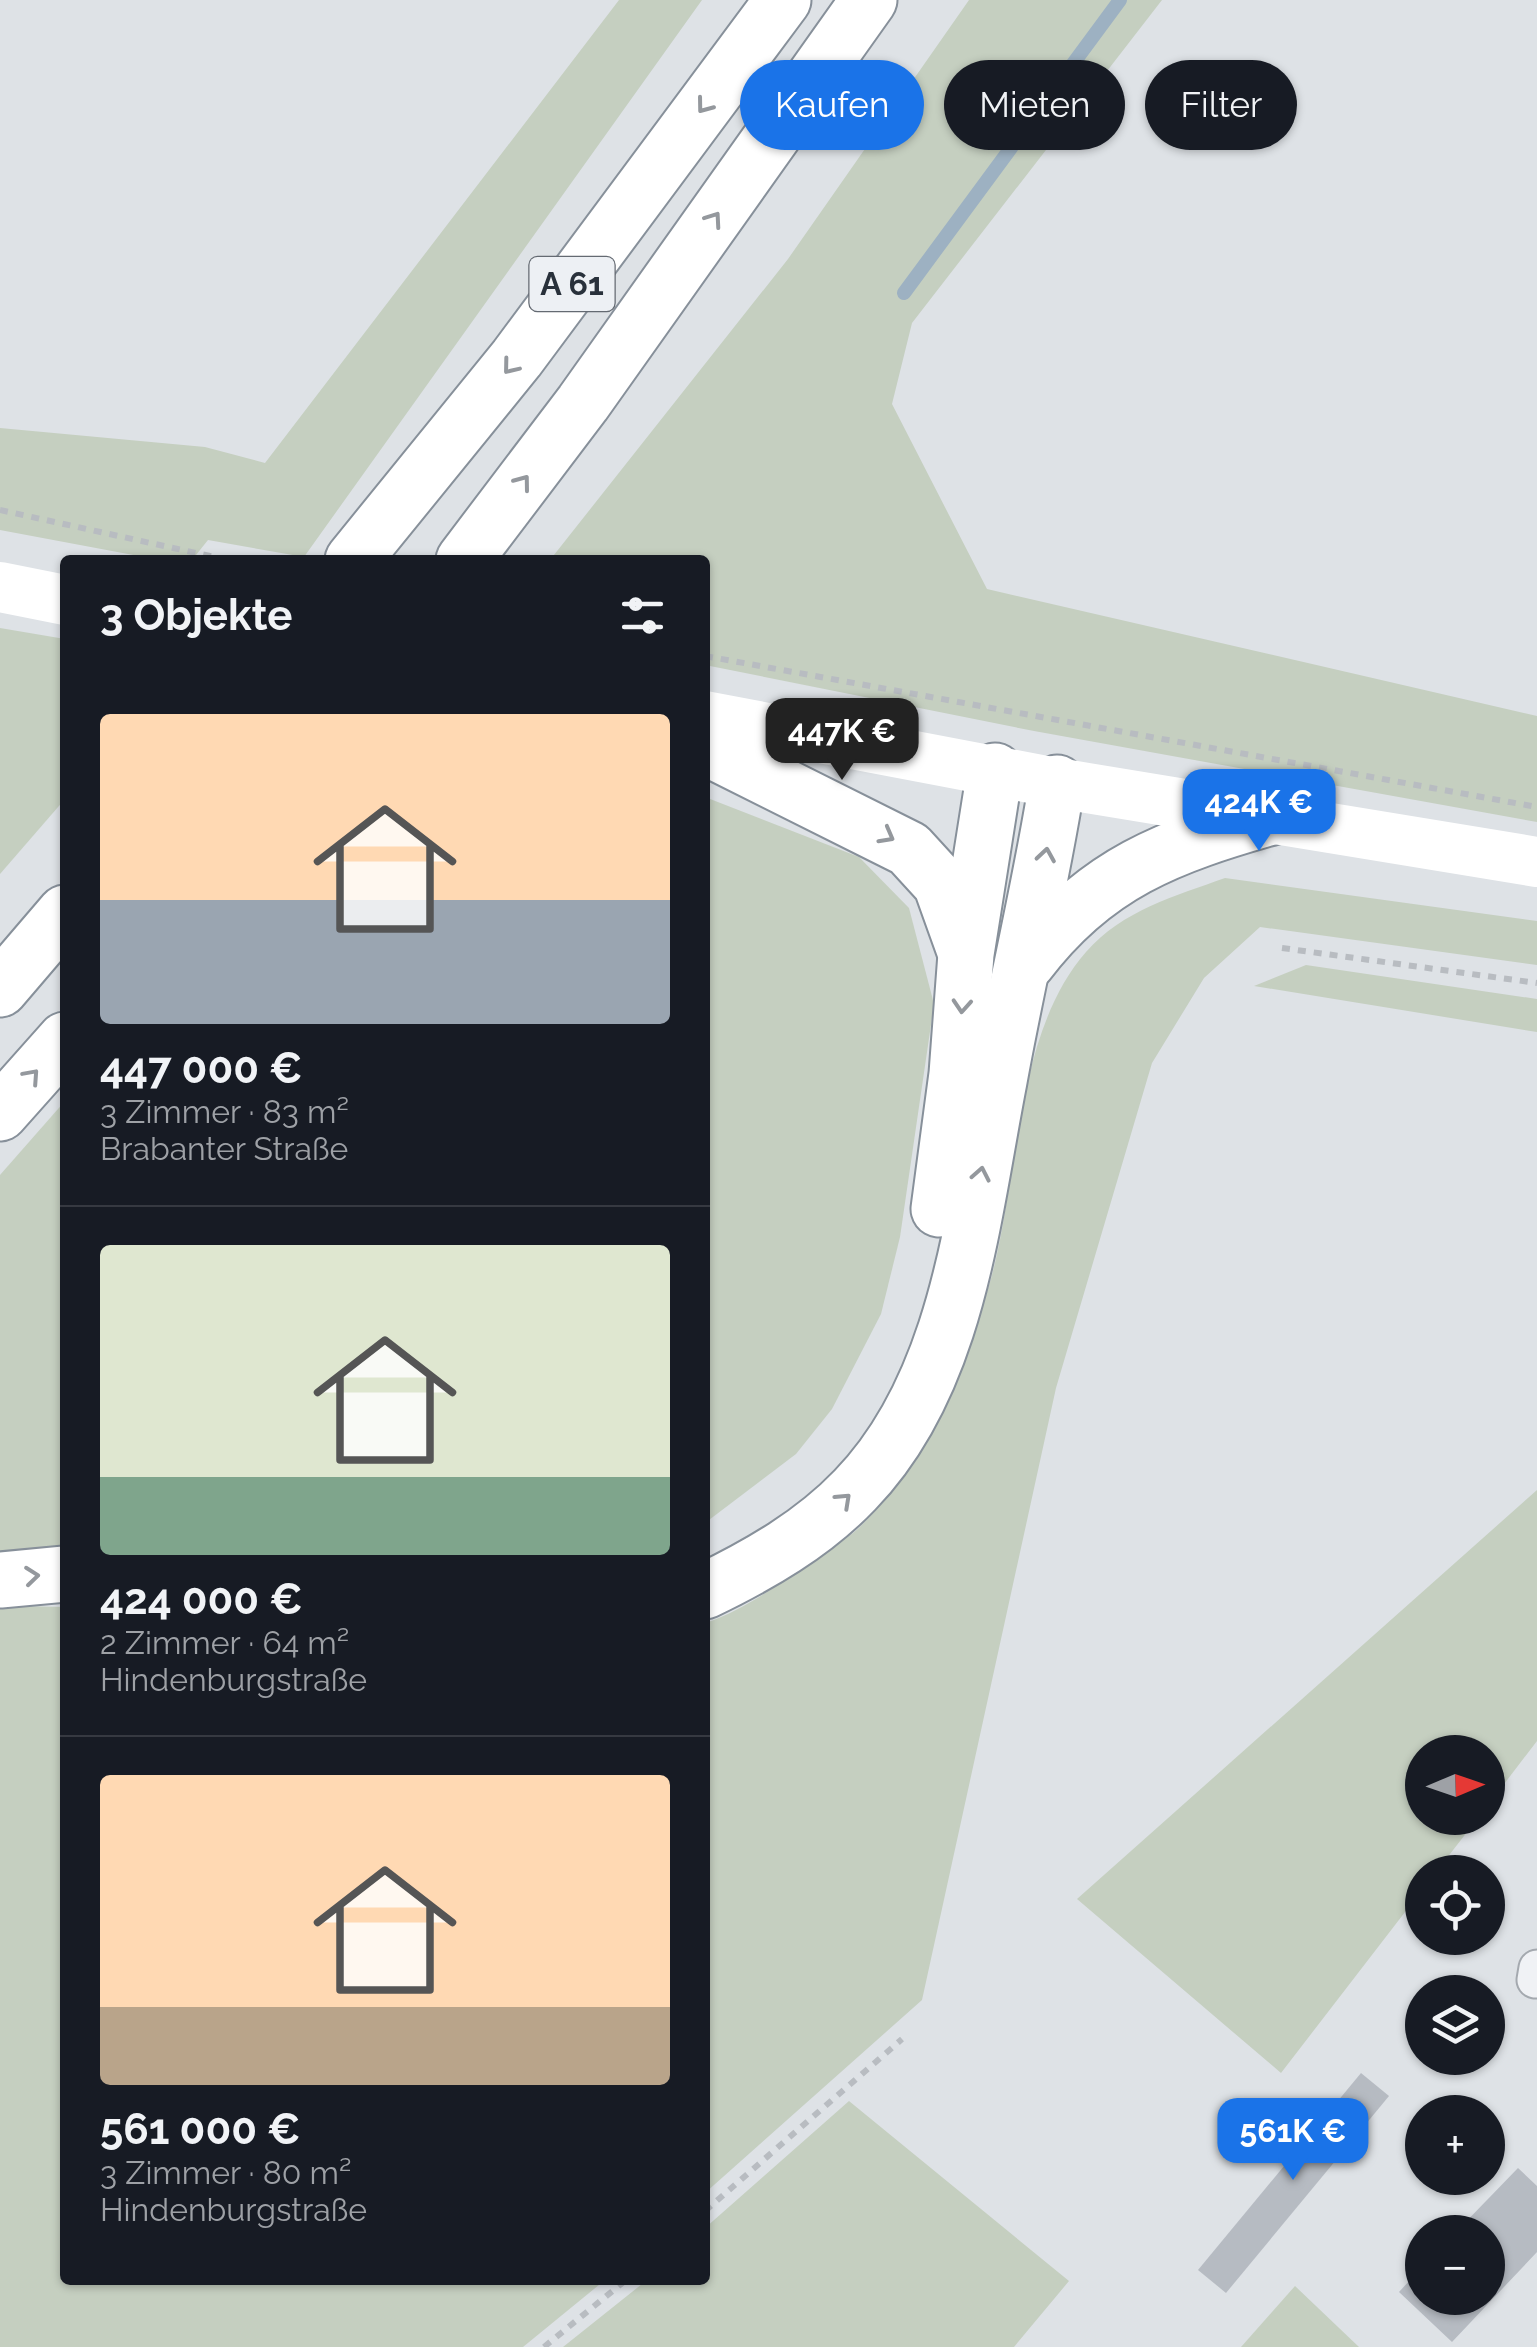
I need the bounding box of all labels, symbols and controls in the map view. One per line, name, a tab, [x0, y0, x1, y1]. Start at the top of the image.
chip: Kaufen	[740, 60, 924, 150]
chip: Mieten	[944, 60, 1125, 150]
chip: Filter	[1145, 60, 1297, 150]
one-way arrow	[697, 95, 716, 114]
one-way arrow	[702, 212, 720, 231]
road number: A 61	[530, 257, 614, 311]
one-way arrow	[504, 356, 522, 374]
one-way arrow	[511, 476, 529, 494]
icon: filters	[615, 588, 670, 643]
text: 3 Objekte	[100, 591, 292, 640]
pin: 447K €	[761, 698, 923, 783]
text: 447K €	[788, 712, 896, 749]
pin: 424K €	[1178, 769, 1340, 854]
icon: home	[295, 779, 475, 959]
text: 424K €	[1205, 783, 1313, 820]
one-way arrow	[876, 824, 894, 844]
one-way arrow	[1034, 847, 1055, 864]
one-way arrow	[952, 999, 973, 1015]
text: 447 000 €	[100, 1044, 303, 1093]
one-way arrow	[21, 1069, 39, 1088]
text: 3 Zimmer · 83 m²	[100, 1093, 349, 1130]
text: Brabanter Straße	[100, 1130, 348, 1167]
one-way arrow	[970, 1165, 991, 1182]
icon: home	[295, 1310, 475, 1490]
one-way arrow	[832, 1494, 851, 1512]
one-way arrow	[25, 1566, 41, 1587]
text: 424 000 €	[100, 1575, 303, 1624]
text: 2 Zimmer · 64 m²	[100, 1624, 349, 1661]
text: Hindenburgstraße	[100, 1661, 367, 1698]
north arrow	[1405, 1735, 1505, 1835]
map controls	[1405, 1735, 1505, 2315]
icon: home	[295, 1840, 475, 2020]
button: locate	[1405, 1855, 1505, 1955]
button: layers	[1405, 1975, 1505, 2075]
button: +	[1405, 2095, 1505, 2195]
pin: 561K €	[1212, 2098, 1374, 2183]
text: 561 000 €	[100, 2105, 301, 2154]
text: 561K €	[1239, 2112, 1347, 2149]
text: 3 Zimmer · 80 m²	[100, 2154, 351, 2191]
text: Hindenburgstraße	[100, 2191, 367, 2228]
button: −	[1405, 2215, 1505, 2315]

